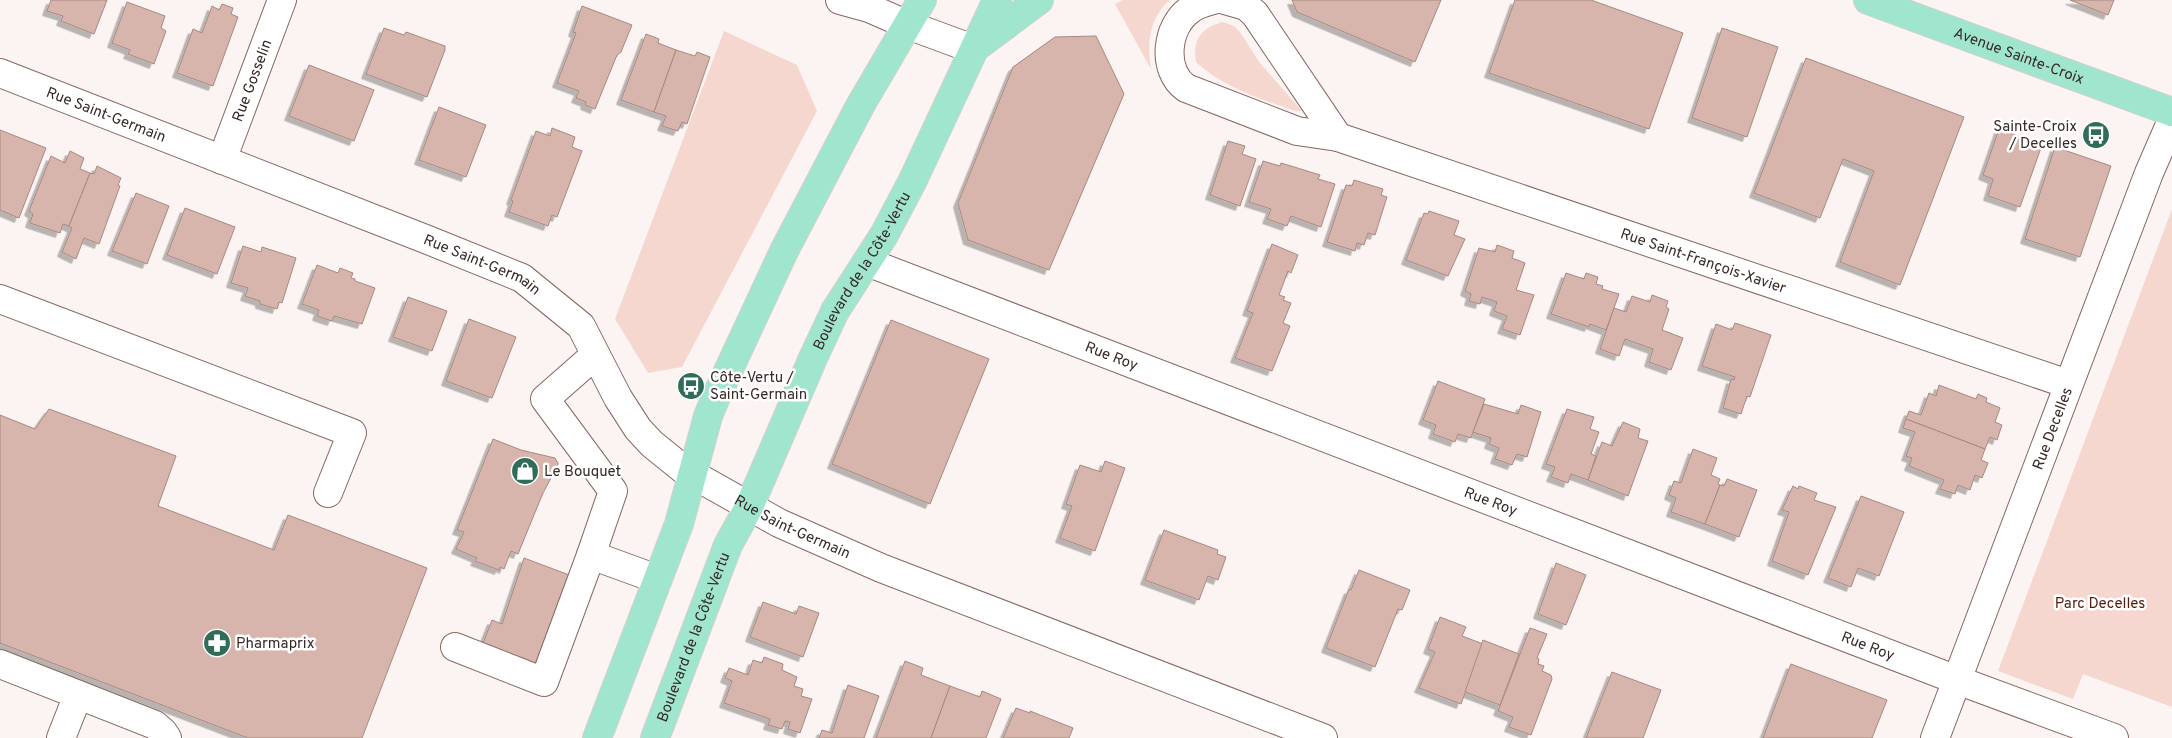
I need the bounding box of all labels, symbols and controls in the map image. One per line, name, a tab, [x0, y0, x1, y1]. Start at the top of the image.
street label: Avenue Sainte-Croix	[1951, 24, 2087, 90]
street label: Rue Gosselin	[229, 37, 277, 125]
street label: Rue Saint-Germain	[43, 84, 168, 148]
place label: Sainte-Croix / Decelles	[1993, 118, 2077, 154]
bus stop icon: Sainte-Croix / Decelles	[2081, 120, 2111, 150]
street label: Boulevard de la Côte-Vertu	[810, 189, 916, 354]
street label: Rue Saint-François-Xavier	[1617, 225, 1788, 299]
street label: Rue Saint-Germain	[420, 231, 544, 300]
street label: Rue Roy	[1082, 338, 1140, 376]
place label: Côte-Vertu / Saint-Germain	[710, 369, 807, 405]
bus stop icon: Côte-Vertu / Saint-Germain	[676, 371, 706, 401]
street label: Rue Decelles	[2029, 385, 2078, 473]
shop icon: Le Bouquet	[510, 456, 540, 486]
place label: Le Bouquet	[544, 463, 621, 482]
street label: Rue Roy	[1461, 484, 1520, 521]
street label: Rue Saint-Germain	[730, 492, 853, 564]
street label: Boulevard de la Côte-Vertu	[654, 550, 735, 725]
park label: Parc Decelles	[2055, 595, 2145, 614]
pharmacy icon: Pharmaprix	[202, 628, 232, 658]
street label: Rue Roy	[1838, 628, 1897, 666]
place label: Pharmaprix	[236, 635, 315, 654]

